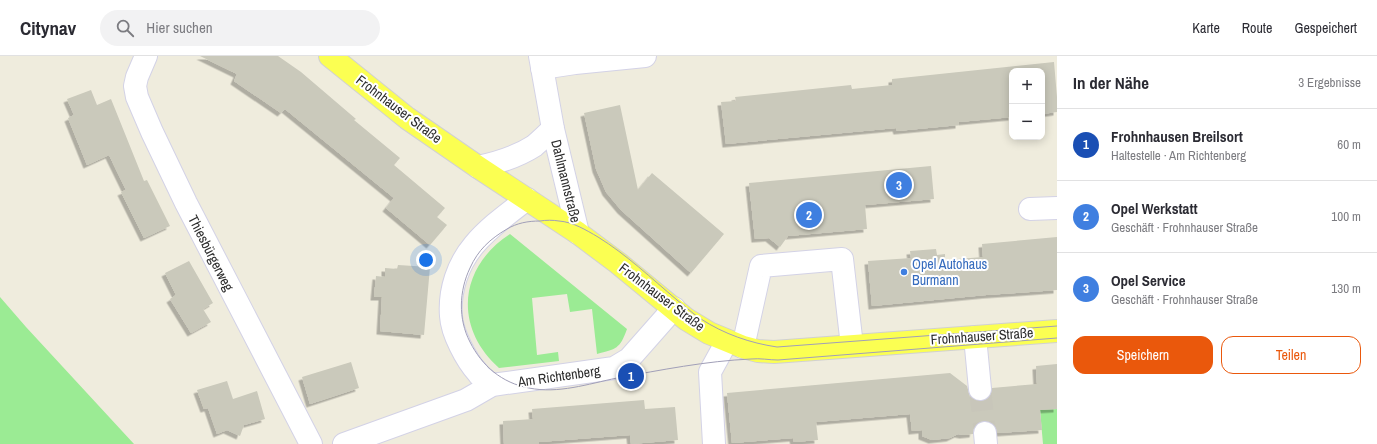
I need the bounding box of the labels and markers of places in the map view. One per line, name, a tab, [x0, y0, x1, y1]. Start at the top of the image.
pin: 3	[886, 170, 912, 200]
pin: 2	[796, 200, 822, 230]
place label: Opel Autohaus Burmann	[912, 255, 988, 289]
marker: Opel Autohaus Burmann	[899, 267, 909, 277]
pin: 1	[618, 361, 644, 391]

